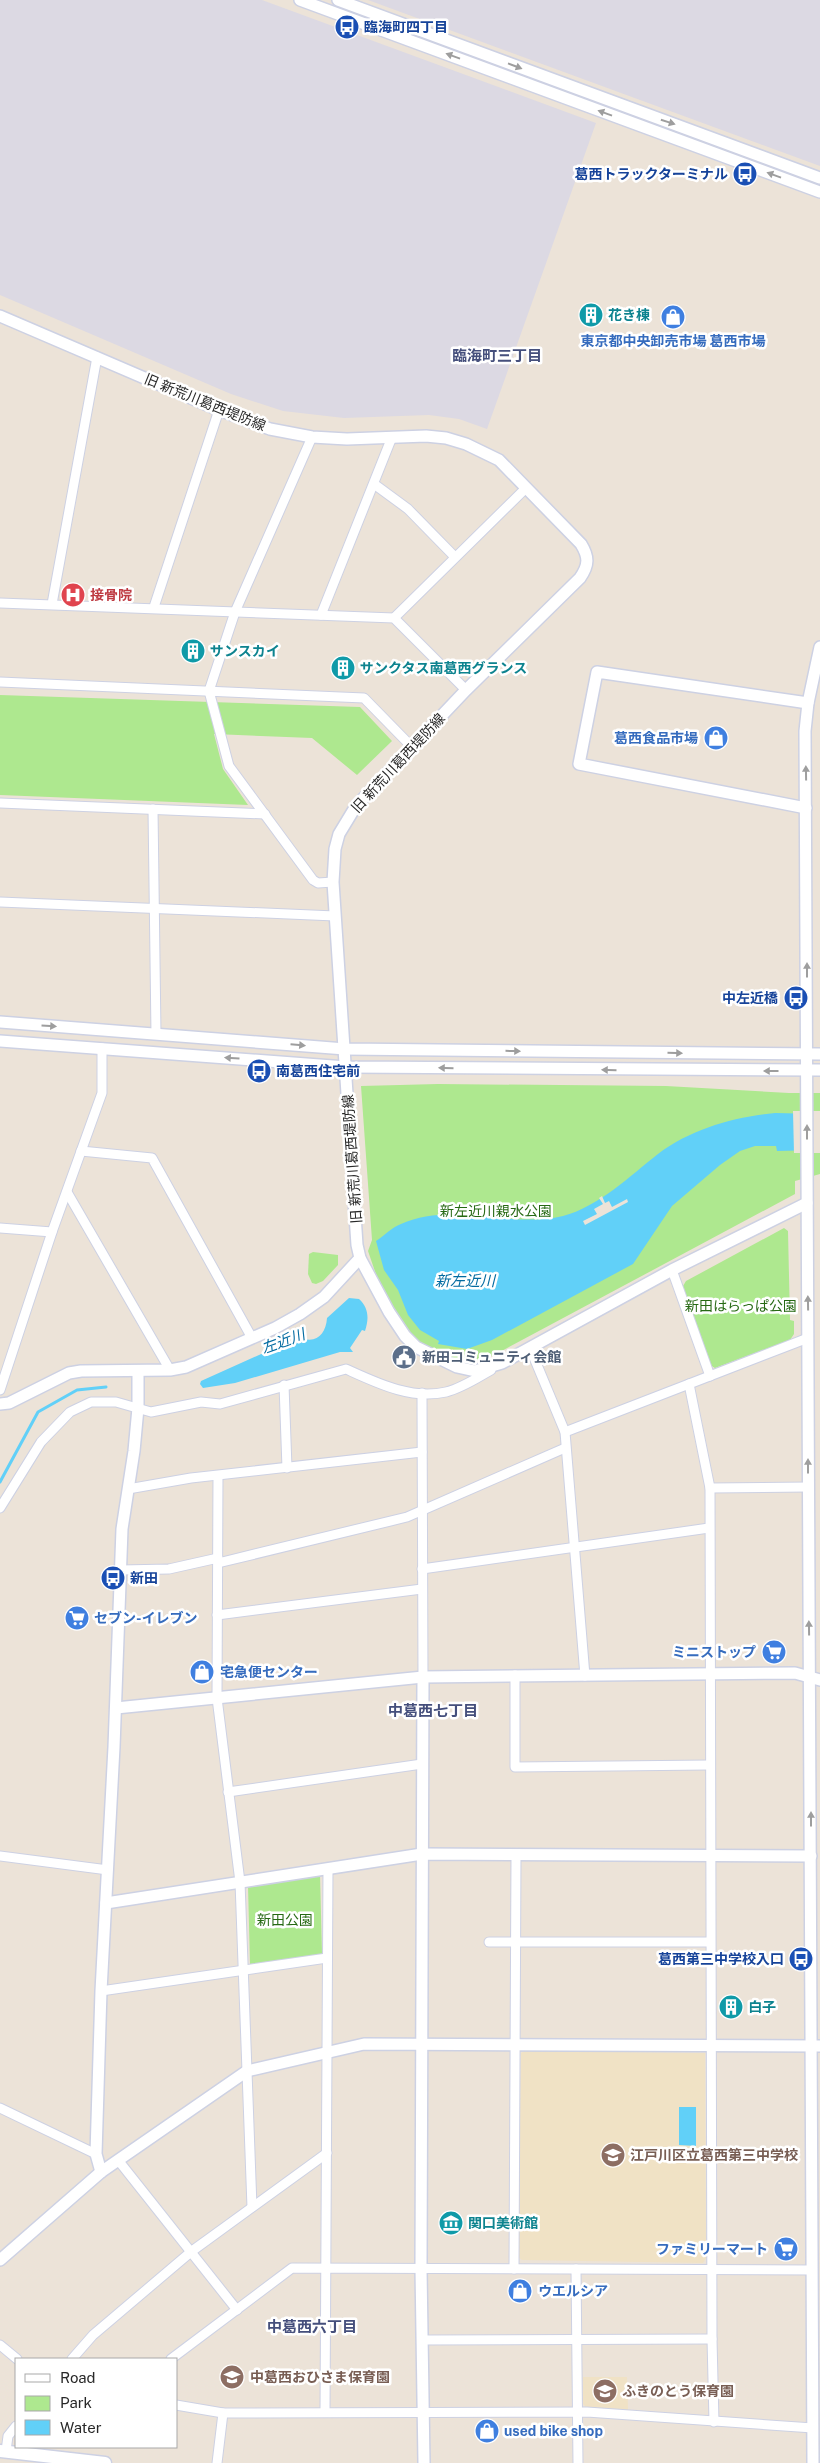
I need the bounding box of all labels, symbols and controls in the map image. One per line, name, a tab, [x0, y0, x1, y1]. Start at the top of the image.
bus stop icon: 臨海町四丁目	[334, 14, 360, 40]
place label: 臨海町四丁目	[364, 19, 448, 35]
one-way arrow	[445, 52, 460, 60]
one-way arrow	[508, 62, 523, 70]
one-way arrow	[598, 109, 613, 116]
one-way arrow	[660, 119, 675, 126]
bus stop icon: 葛西トラックターミナル	[732, 161, 758, 187]
place label: 葛西トラックターミナル	[575, 166, 728, 182]
one-way arrow	[766, 171, 781, 179]
building icon: 花き棟	[578, 302, 604, 328]
shop icon: 東京都中央卸売市場 葛西市場	[660, 304, 686, 330]
place label: 花き棟	[608, 307, 650, 323]
place label: 東京都中央卸売市場 葛西市場	[580, 333, 766, 349]
district label: 臨海町三丁目	[452, 347, 542, 364]
street label: 旧 新荒川葛西堤防線	[142, 370, 268, 434]
hospital icon: 接骨院	[60, 582, 86, 608]
place label: 接骨院	[90, 587, 132, 603]
building icon: サンスカイ	[180, 638, 206, 664]
place label: サンスカイ	[210, 643, 280, 659]
building icon: サンクタス南葛西グランス	[330, 655, 356, 681]
place label: サンクタス南葛西グランス	[360, 660, 527, 676]
street label: 旧 新荒川葛西堤防線	[348, 710, 448, 816]
shop icon: 葛西食品市場	[703, 725, 729, 751]
place label: 葛西食品市場	[614, 730, 698, 746]
one-way arrow	[802, 764, 810, 780]
one-way arrow	[803, 962, 811, 978]
bus stop icon: 中左近橋	[783, 985, 809, 1011]
place label: 中左近橋	[722, 990, 778, 1006]
one-way arrow	[41, 1022, 57, 1030]
one-way arrow	[290, 1042, 306, 1050]
one-way arrow	[505, 1047, 521, 1055]
one-way arrow	[667, 1049, 683, 1057]
one-way arrow	[223, 1054, 239, 1062]
bus stop icon: 南葛西住宅前	[246, 1058, 272, 1084]
place label: 南葛西住宅前	[276, 1063, 360, 1079]
one-way arrow	[438, 1064, 454, 1072]
one-way arrow	[601, 1066, 617, 1074]
one-way arrow	[763, 1067, 779, 1075]
street label: 旧 新荒川葛西堤防線	[340, 1094, 364, 1224]
one-way arrow	[803, 1124, 811, 1140]
park label: 新左近川親水公園	[440, 1203, 552, 1219]
water label: 新左近川	[435, 1272, 497, 1289]
one-way arrow	[804, 1295, 812, 1311]
park label: 新田はらっぱ公園	[685, 1298, 797, 1314]
water label: 左近川	[259, 1325, 309, 1357]
public building icon: 新田コミュニティ会館	[391, 1344, 417, 1370]
place label: 新田コミュニティ会館	[422, 1349, 561, 1365]
one-way arrow	[804, 1457, 812, 1473]
bus stop icon: 新田	[100, 1565, 126, 1591]
place label: 新田	[130, 1570, 158, 1586]
supermarket icon: セブン-イレブン	[64, 1605, 90, 1631]
place label: セブン-イレブン	[94, 1610, 198, 1626]
one-way arrow	[805, 1620, 813, 1636]
supermarket icon: ミニストップ	[761, 1639, 787, 1665]
place label: ミニストップ	[672, 1644, 756, 1660]
shop icon: 宅急便センター	[189, 1659, 215, 1685]
place label: 宅急便センター	[220, 1664, 318, 1680]
district label: 中葛西七丁目	[388, 1702, 478, 1719]
one-way arrow	[807, 1810, 815, 1826]
park label: 新田公園	[257, 1912, 313, 1928]
bus stop icon: 葛西第三中学校入口	[788, 1946, 814, 1972]
place label: 葛西第三中学校入口	[658, 1951, 784, 1967]
building icon: 白子	[718, 1994, 744, 2020]
place label: 白子	[748, 1999, 776, 2015]
school or university icon: 江戸川区立葛西第三中学校	[600, 2142, 626, 2168]
place label: 江戸川区立葛西第三中学校	[630, 2147, 798, 2163]
museum icon: 関口美術館	[438, 2210, 464, 2236]
place label: 関口美術館	[468, 2215, 538, 2231]
supermarket icon: ファミリーマート	[773, 2236, 799, 2262]
place label: ファミリーマート	[656, 2241, 768, 2257]
shop icon: ウエルシア	[507, 2278, 533, 2304]
place label: ウエルシア	[538, 2283, 608, 2299]
district label: 中葛西六丁目	[267, 2318, 357, 2335]
legend	[15, 2358, 178, 2448]
school or university icon: 中葛西おひさま保育園	[219, 2364, 245, 2390]
text: Road	[60, 2369, 96, 2386]
place label: 中葛西おひさま保育園	[250, 2369, 390, 2385]
school or university icon: ふきのとう保育園	[592, 2378, 618, 2404]
place label: ふきのとう保育園	[622, 2383, 734, 2399]
text: Park	[60, 2394, 92, 2411]
shop icon: used bike shop	[474, 2418, 500, 2444]
text: Water	[60, 2419, 102, 2436]
place label: used bike shop	[504, 2423, 603, 2439]

